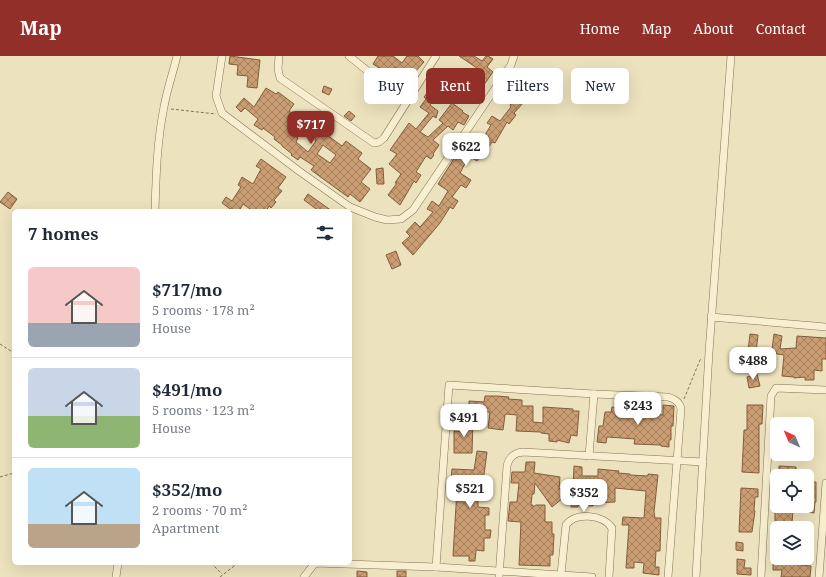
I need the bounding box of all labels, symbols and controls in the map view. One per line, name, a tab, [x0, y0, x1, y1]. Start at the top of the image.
text: Map	[20, 15, 62, 41]
text: Home	[580, 19, 620, 38]
text: Map	[642, 19, 671, 38]
text: About	[693, 19, 734, 38]
text: Contact	[756, 19, 806, 38]
chip: Buy	[364, 68, 418, 104]
chip: Rent	[426, 68, 485, 104]
chip: Filters	[493, 68, 563, 104]
chip: New	[571, 68, 629, 104]
pin: $717	[287, 111, 335, 145]
text: $717	[296, 115, 326, 133]
pin: $622	[442, 133, 490, 167]
text: $622	[451, 137, 481, 155]
text: 7 homes	[28, 222, 98, 245]
icon: filters	[314, 222, 336, 244]
text: $717/mo	[152, 278, 223, 301]
icon: home	[60, 283, 108, 331]
text: 5 rooms · 178 m²	[152, 301, 255, 319]
text: House	[152, 319, 191, 337]
pin: $488	[729, 347, 777, 381]
text: $488	[738, 351, 768, 369]
text: $491/mo	[152, 378, 223, 401]
icon: home	[60, 384, 108, 432]
pin: $243	[614, 392, 662, 426]
text: $243	[623, 396, 653, 414]
text: 5 rooms · 123 m²	[152, 401, 255, 419]
pin: $491	[440, 404, 488, 438]
text: $491	[449, 408, 479, 426]
north arrow	[770, 417, 814, 461]
map controls	[770, 417, 814, 565]
text: House	[152, 419, 191, 437]
button: locate	[770, 469, 814, 513]
pin: $521	[446, 475, 494, 509]
text: $352/mo	[152, 478, 223, 501]
text: $521	[455, 479, 485, 497]
pin: $352	[560, 479, 608, 513]
text: $352	[569, 483, 599, 501]
icon: home	[60, 484, 108, 532]
text: 2 rooms · 70 m²	[152, 501, 247, 519]
text: Apartment	[152, 519, 219, 537]
button: layers	[770, 521, 814, 565]

